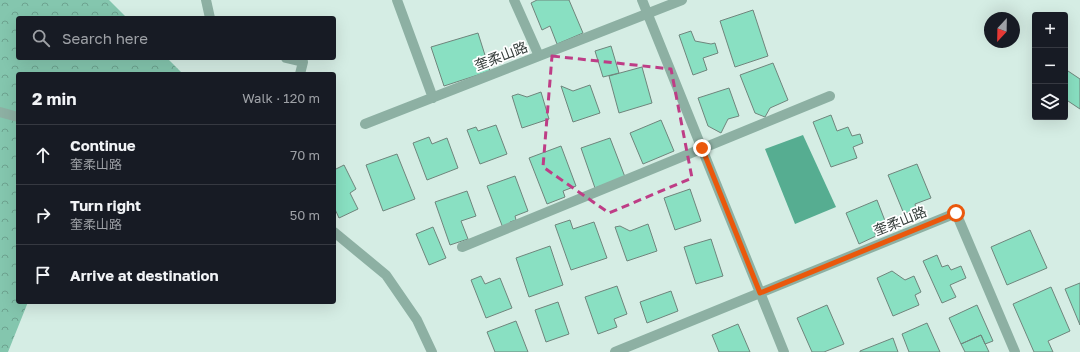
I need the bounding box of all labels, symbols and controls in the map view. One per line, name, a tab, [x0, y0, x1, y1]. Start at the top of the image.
north arrow	[984, 12, 1020, 48]
map controls	[1032, 12, 1068, 120]
button: +	[1032, 12, 1068, 48]
search box	[16, 16, 336, 60]
icon: search	[30, 27, 52, 49]
text: Search here	[62, 29, 148, 47]
street label: 奎柔山路	[472, 38, 530, 74]
button: −	[1032, 48, 1068, 84]
button: layers	[1032, 84, 1068, 120]
text: 2 min	[32, 88, 76, 109]
text: Walk · 120 m	[242, 90, 320, 106]
text: Continue	[70, 136, 136, 154]
route end	[693, 139, 711, 157]
icon: ahead	[32, 144, 54, 166]
text: 70 m	[290, 147, 320, 163]
text: 奎柔山路	[70, 156, 122, 172]
text: Turn right	[70, 196, 141, 214]
street label: 奎柔山路	[871, 202, 929, 239]
icon: right	[32, 204, 54, 226]
route start	[947, 204, 965, 222]
text: 50 m	[290, 207, 320, 223]
text: 奎柔山路	[70, 216, 122, 232]
icon: arrive	[32, 264, 54, 286]
text: Arrive at destination	[70, 266, 219, 284]

